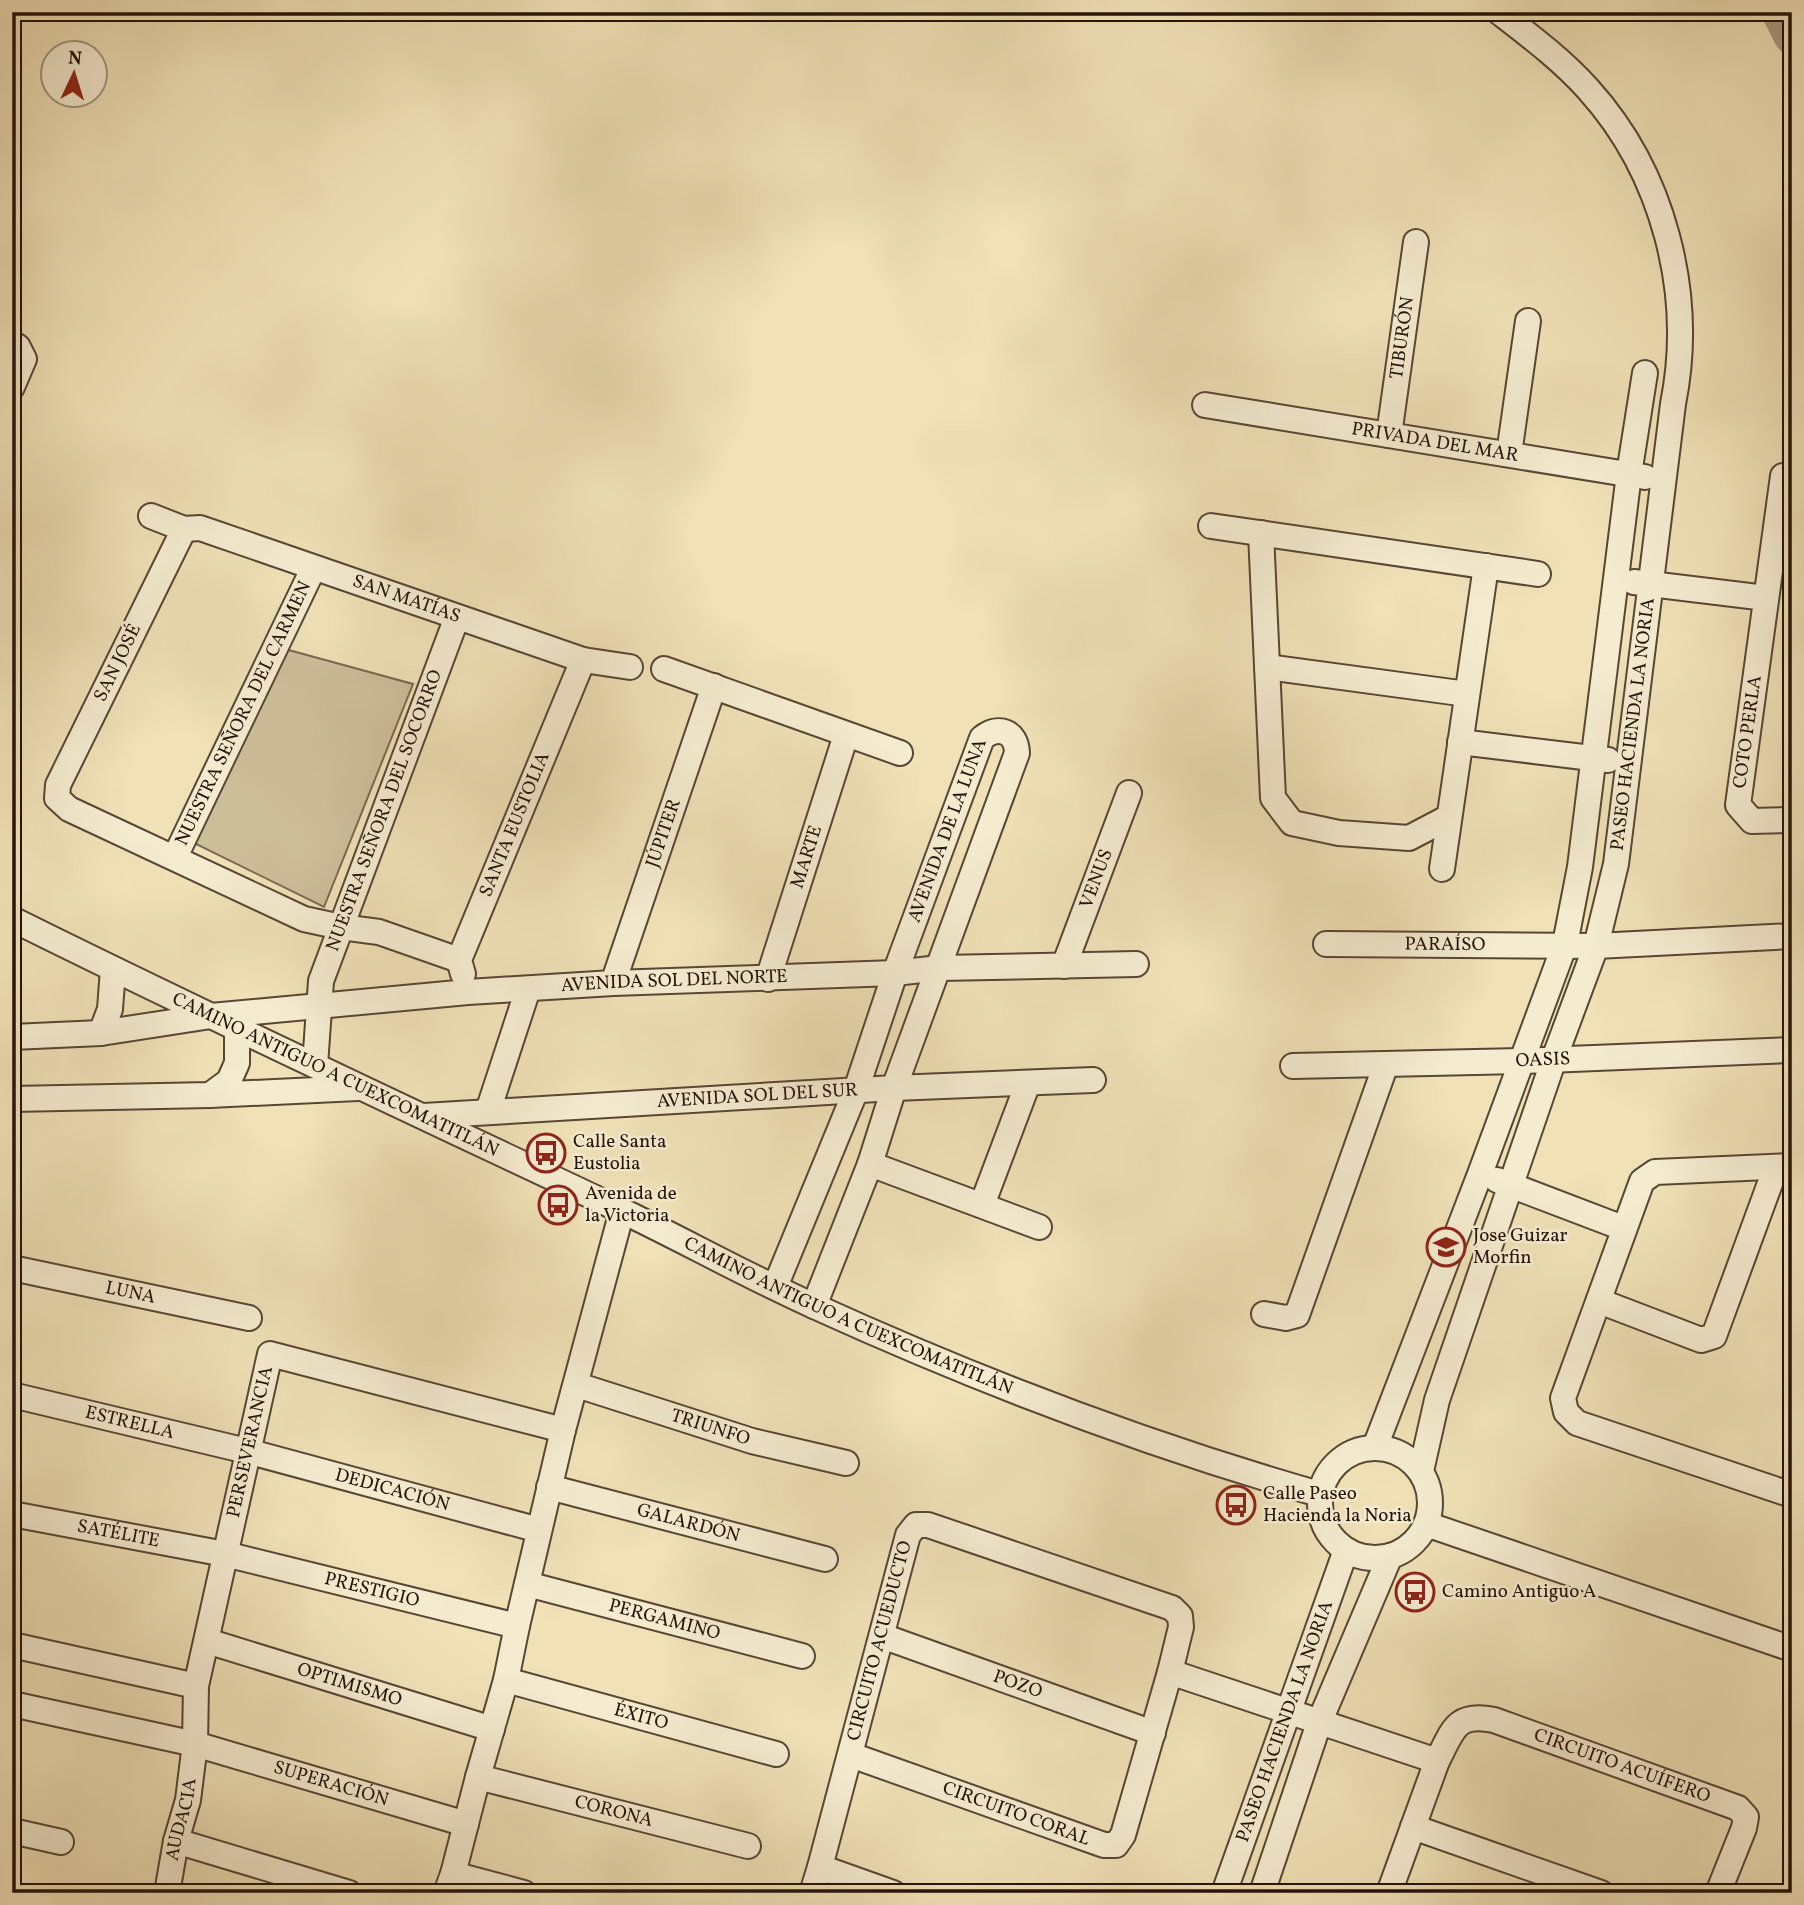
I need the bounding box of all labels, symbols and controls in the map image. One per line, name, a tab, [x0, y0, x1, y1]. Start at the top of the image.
north arrow	[38, 38, 108, 108]
text: N	[67, 46, 83, 73]
street label: TIBURÓN	[1384, 295, 1421, 381]
street label: PRIVADA DEL MAR	[1349, 416, 1521, 469]
street label: SAN MATÍAS	[349, 569, 464, 630]
street label: NUESTRA SEÑORA DEL CARMEN	[169, 577, 318, 850]
street label: PASEO HACIENDA LA NORIA	[1605, 596, 1662, 852]
street label: SAN JOSÉ	[88, 620, 148, 706]
street label: NUESTRA SEÑORA DEL SOCORRO	[320, 666, 449, 955]
street label: COTO PERLA	[1727, 674, 1769, 790]
street label: AVENIDA DE LA LUNA	[902, 735, 994, 926]
street label: SANTA EUSTOLIA	[473, 748, 556, 901]
street label: JÚPITER	[640, 795, 688, 871]
street label: MARTE	[785, 822, 829, 892]
street label: VENUS	[1074, 845, 1120, 912]
street label: PARAÍSO	[1404, 932, 1486, 958]
street label: AVENIDA SOL DEL NORTE	[560, 964, 788, 999]
street label: CAMINO ANTIGUO A CUEXCOMATITLÁN	[168, 986, 503, 1164]
street label: OASIS	[1515, 1046, 1571, 1074]
street label: AVENIDA SOL DEL SUR	[656, 1077, 859, 1115]
place label: Calle Santa Eustolia	[573, 1129, 666, 1177]
bus stop icon: Calle Santa Eustolia	[525, 1132, 567, 1174]
place label: Avenida de la Victoria	[585, 1181, 677, 1229]
bus stop icon: Avenida de la Victoria	[537, 1184, 579, 1226]
place label: Jose Guizar Morfin	[1473, 1223, 1568, 1271]
school or university icon: Jose Guizar Morfin	[1425, 1226, 1467, 1268]
street label: CAMINO ANTIGUO A CUEXCOMATITLÁN	[679, 1231, 1017, 1402]
street label: LUNA	[103, 1275, 158, 1311]
street label: PERSEVERANCIA	[221, 1364, 280, 1520]
street label: ESTRELLA	[82, 1400, 177, 1446]
street label: TRIUNFO	[667, 1403, 753, 1453]
street label: DEDICACIÓN	[332, 1462, 453, 1518]
place label: Calle Paseo Hacienda la Noria	[1263, 1481, 1412, 1529]
bus stop icon: Calle Paseo Hacienda la Noria	[1215, 1484, 1257, 1526]
street label: GALARDÓN	[634, 1497, 743, 1549]
street label: SATÉLITE	[75, 1513, 162, 1554]
street label: CIRCUITO ACUEDUCTO	[841, 1538, 919, 1744]
street label: PRESTIGIO	[322, 1566, 422, 1614]
bus stop icon: Camino Antiguo A	[1394, 1571, 1436, 1613]
place label: Camino Antiguo A	[1442, 1579, 1596, 1605]
street label: PERGAMINO	[606, 1593, 723, 1647]
street label: PASEO HACIENDA LA NORIA	[1230, 1597, 1340, 1846]
street label: OPTIMISMO	[294, 1656, 405, 1713]
street label: POZO	[989, 1664, 1046, 1705]
street label: ÉXITO	[611, 1697, 671, 1737]
street label: CIRCUITO ACUÍFERO	[1530, 1722, 1714, 1810]
street label: SUPERACIÓN	[270, 1755, 392, 1813]
street label: CIRCUITO CORAL	[939, 1775, 1094, 1853]
street label: AUDACIA	[160, 1777, 204, 1863]
street label: CORONA	[572, 1789, 656, 1834]

